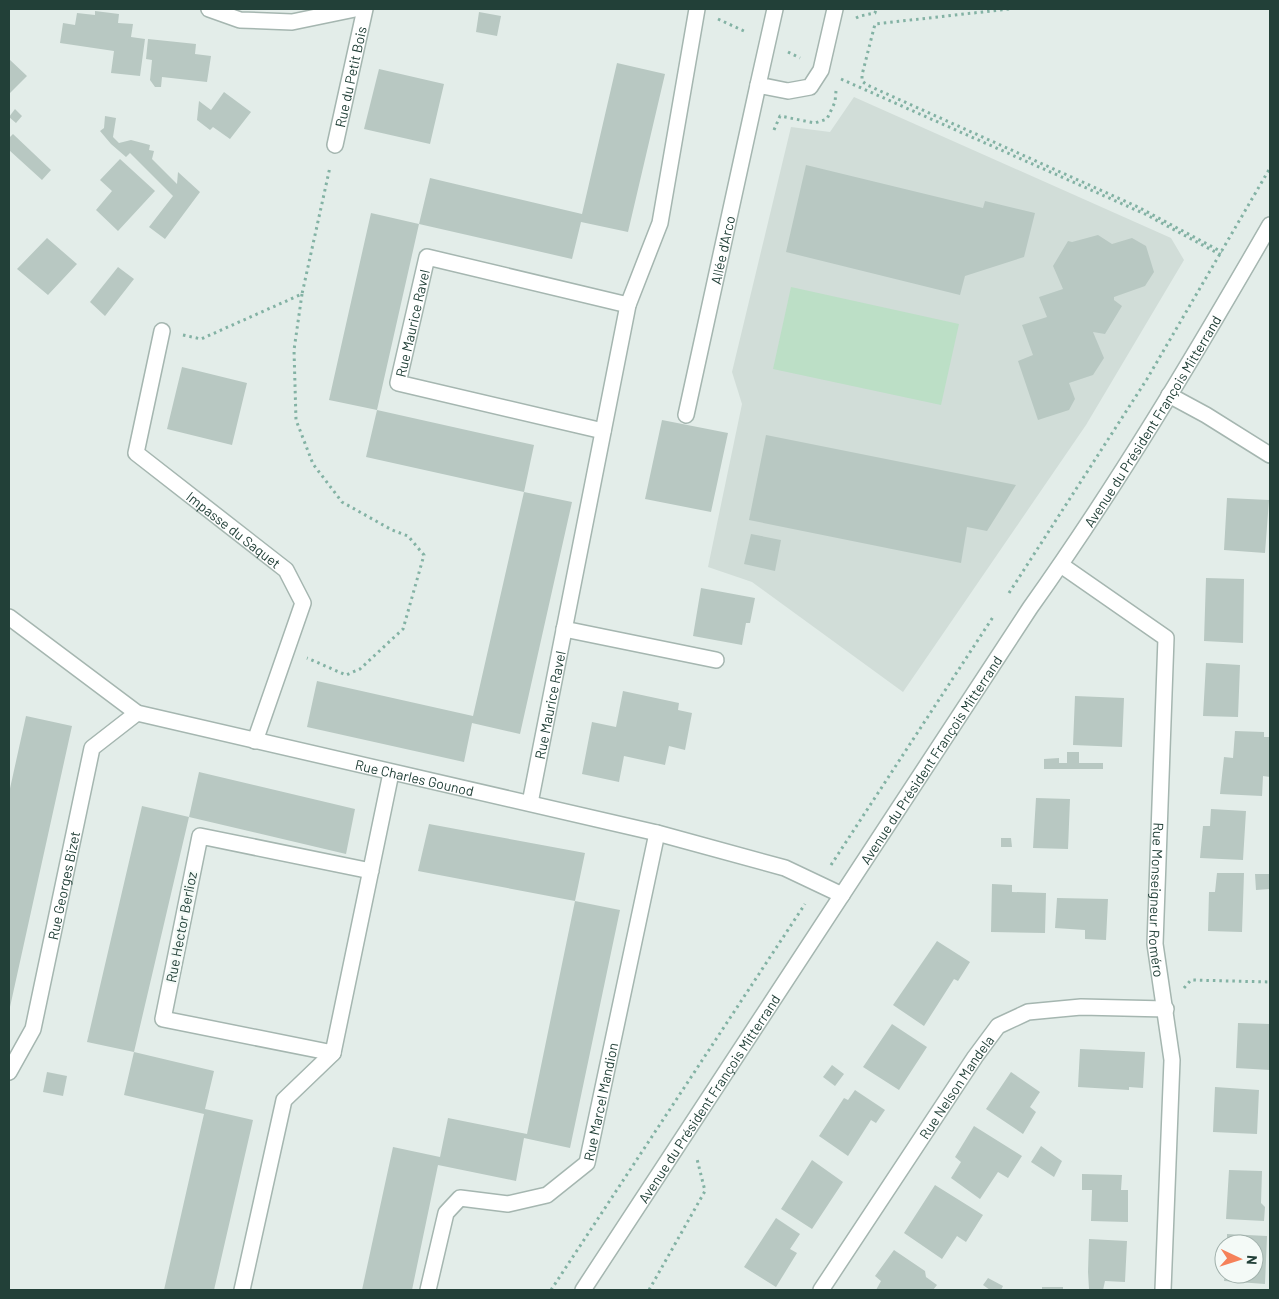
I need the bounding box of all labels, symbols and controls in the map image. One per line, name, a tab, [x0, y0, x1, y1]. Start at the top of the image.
street label: Rue du Petit Bois	[331, 24, 370, 129]
street label: Allée d'Arco	[706, 214, 738, 286]
street label: Rue Maurice Ravel	[391, 268, 432, 379]
street label: Avenue du Président François Mitterrand	[1080, 312, 1224, 530]
street label: Impasse du Saquet	[184, 487, 284, 571]
street label: Rue Maurice Ravel	[530, 649, 568, 761]
street label: Avenue du Président François Mitterrand	[856, 652, 1005, 867]
street label: Rue Charles Gounod	[354, 755, 476, 799]
street label: Rue Monseigneur Roméro	[1146, 822, 1168, 978]
street label: Rue Georges Bizet	[43, 830, 83, 941]
street label: Rue Hector Berlioz	[162, 870, 200, 984]
street label: Avenue du Président François Mitterrand	[634, 991, 783, 1206]
street label: Rue Nelson Mandela	[915, 1032, 997, 1142]
street label: Rue Marcel Mandion	[579, 1041, 621, 1162]
north arrow	[1214, 1234, 1264, 1284]
text: N	[1244, 1255, 1261, 1265]

